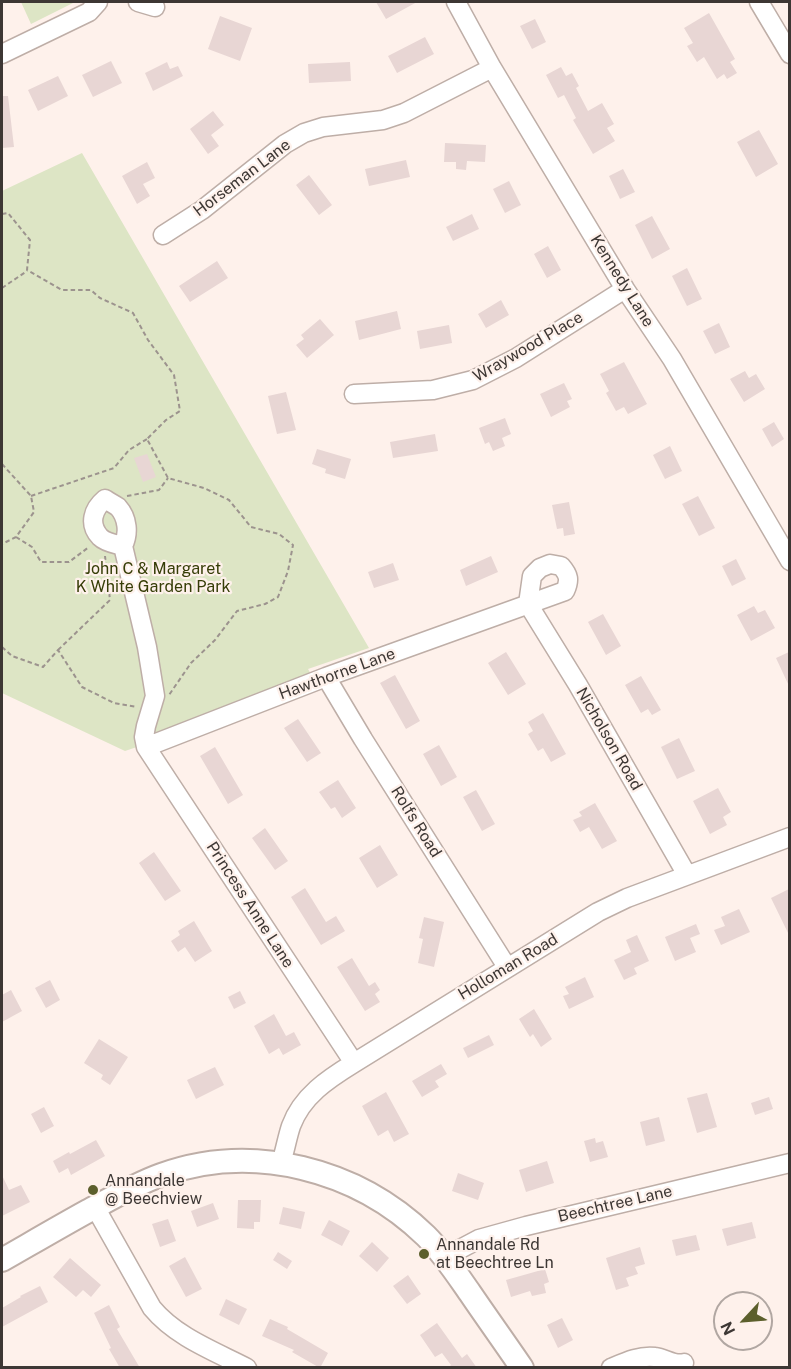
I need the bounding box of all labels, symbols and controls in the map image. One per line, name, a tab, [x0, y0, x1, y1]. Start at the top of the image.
street label: Horseman Lane	[190, 135, 294, 221]
street label: Kennedy Lane	[586, 231, 658, 331]
street label: Wraywood Place	[470, 308, 586, 386]
park label: John C & Margaret K White Garden Park	[76, 559, 230, 597]
street label: Hawthorne Lane	[276, 644, 398, 704]
street label: Nicholson Road	[572, 684, 646, 794]
street label: Rolfs Road	[387, 783, 445, 861]
street label: Princess Anne Lane	[202, 838, 298, 972]
street label: Holloman Road	[455, 930, 561, 1004]
place label: Annandale @ Beechview	[105, 1171, 202, 1209]
street label: Beechtree Lane	[556, 1182, 674, 1226]
marker: Annandale @ Beechview	[86, 1183, 100, 1197]
place label: Annandale Rd at Beechtree Ln	[436, 1235, 554, 1273]
marker: Annandale Rd at Beechtree Ln	[417, 1247, 431, 1261]
north arrow	[713, 1291, 773, 1351]
text: N	[717, 1318, 739, 1338]

